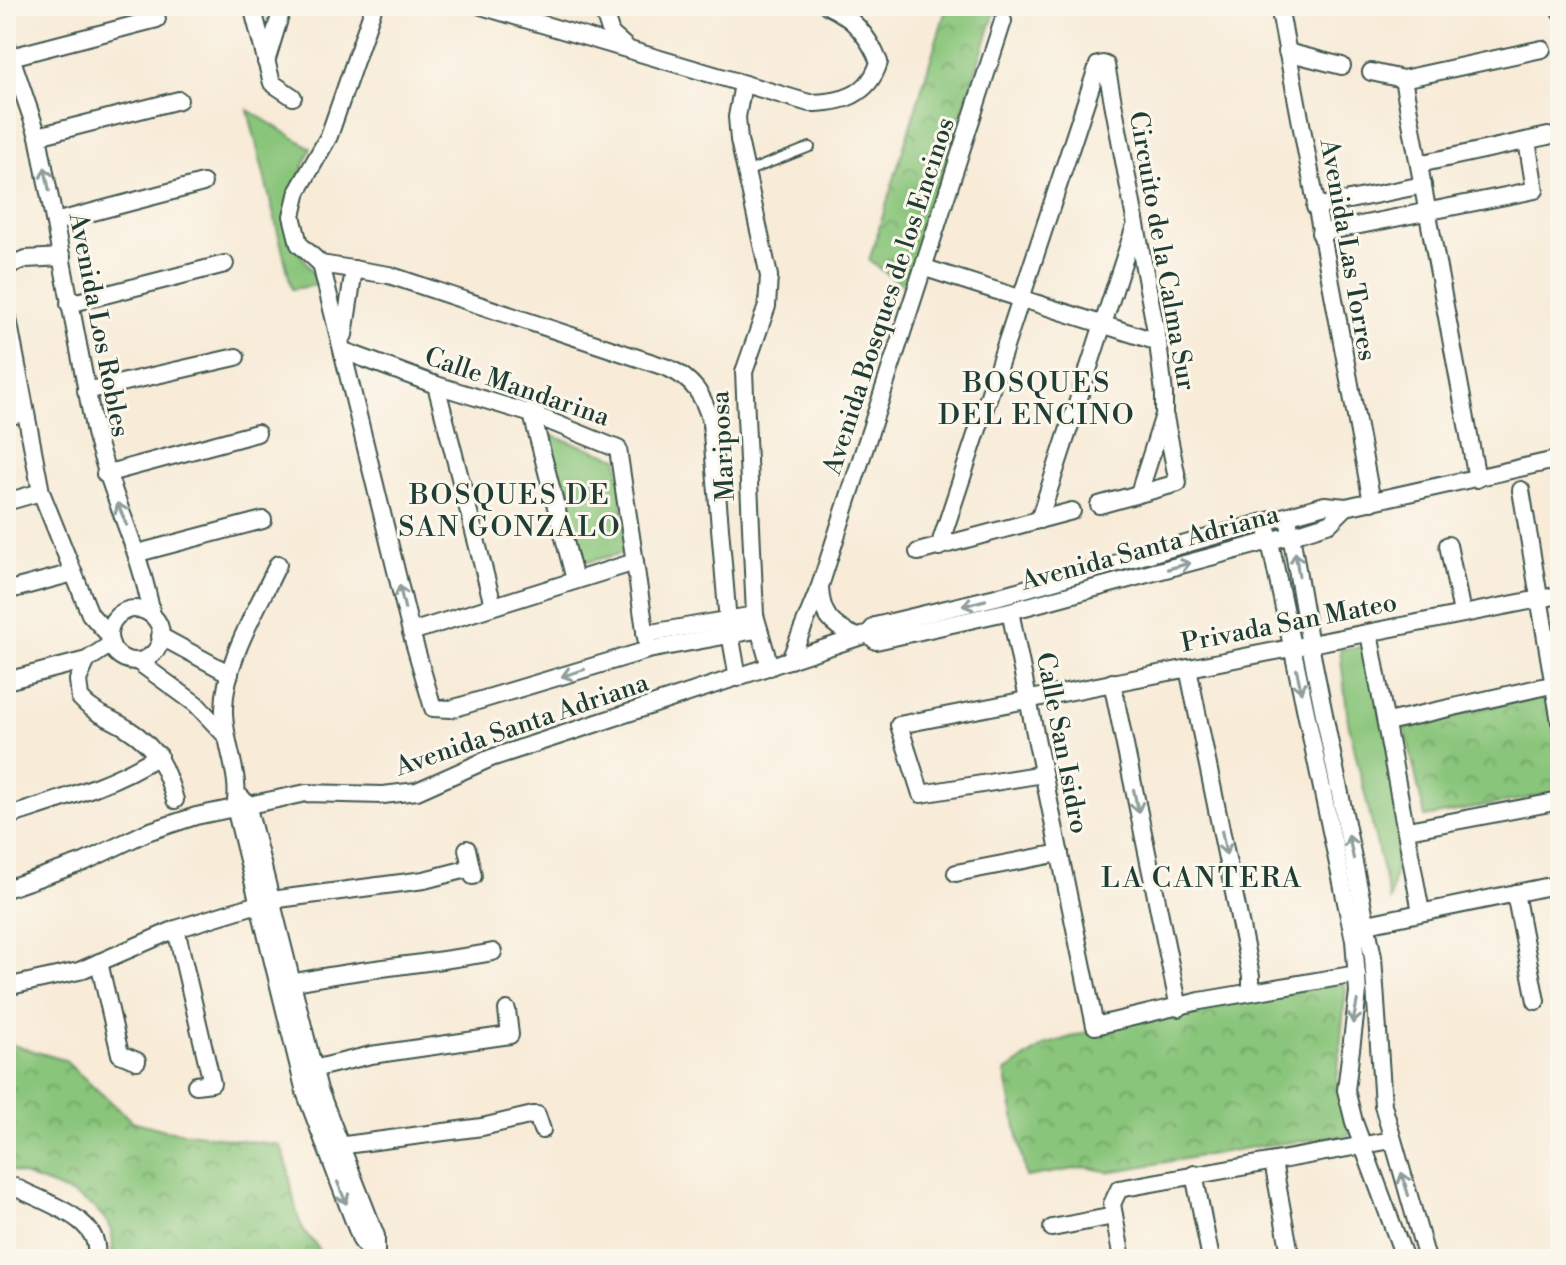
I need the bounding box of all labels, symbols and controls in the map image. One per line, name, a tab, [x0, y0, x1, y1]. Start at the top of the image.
street label: Circuito de la Calma Sur	[1122, 109, 1202, 393]
street label: Avenida Bosques de los Encinos	[816, 113, 962, 480]
street label: Avenida Las Torres	[1313, 136, 1383, 363]
one-way arrow	[38, 167, 53, 192]
street label: Avenida Los Robles	[61, 209, 136, 440]
street label: Calle Mandarina	[420, 340, 614, 434]
district label: BOSQUES DEL ENCINO	[938, 366, 1136, 433]
street label: Mariposa	[704, 389, 742, 502]
district label: BOSQUES DE SAN GONZALO	[398, 478, 622, 545]
street label: Avenida Santa Adriana	[1017, 498, 1283, 598]
one-way arrow	[114, 502, 128, 527]
one-way arrow	[1289, 552, 1304, 578]
one-way arrow	[1166, 557, 1192, 572]
one-way arrow	[394, 585, 409, 610]
street label: Privada San Mateo	[1178, 586, 1400, 660]
one-way arrow	[961, 596, 987, 611]
street label: Calle San Isidro	[1029, 650, 1095, 836]
street label: Avenida Santa Adriana	[390, 666, 654, 784]
one-way arrow	[561, 667, 586, 681]
one-way arrow	[1293, 668, 1308, 694]
one-way arrow	[1129, 788, 1144, 813]
one-way arrow	[1218, 830, 1233, 855]
one-way arrow	[1343, 835, 1358, 860]
district label: LA CANTERA	[1101, 861, 1303, 896]
one-way arrow	[1347, 998, 1362, 1024]
one-way arrow	[1397, 1172, 1412, 1198]
one-way arrow	[336, 1180, 350, 1205]

